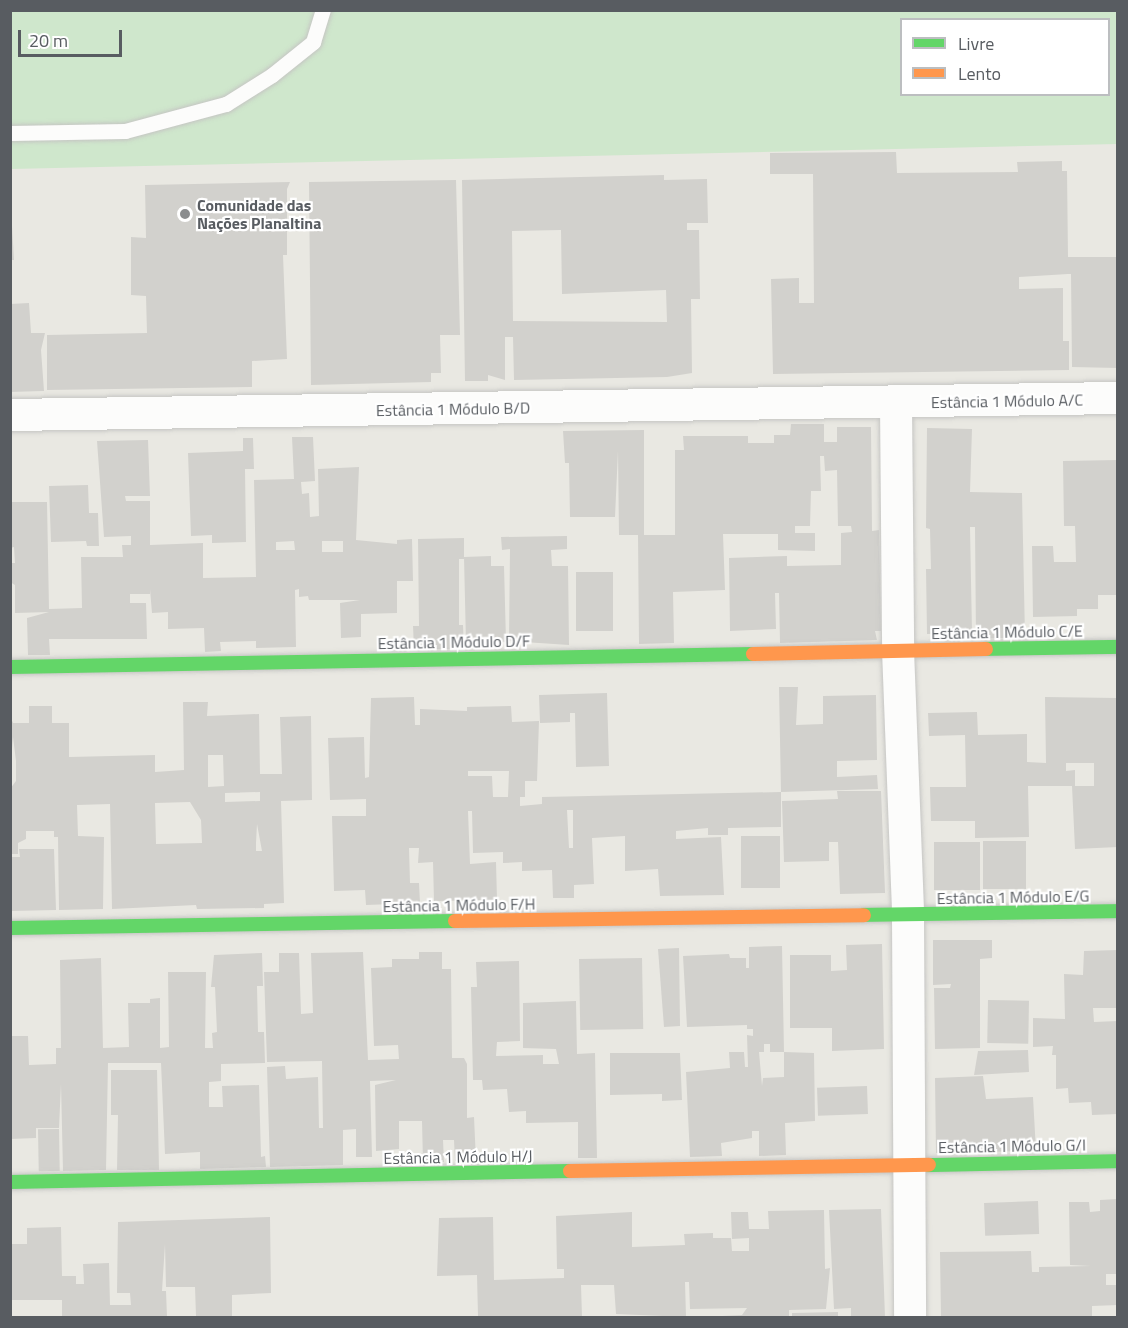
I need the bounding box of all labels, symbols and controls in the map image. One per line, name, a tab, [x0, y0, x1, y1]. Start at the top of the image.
scale bar	[21, 18, 124, 56]
legend	[900, 18, 1110, 96]
text: 20 m	[29, 27, 68, 54]
text: Livre	[958, 30, 994, 57]
text: Lento	[958, 60, 1001, 87]
place label: Comunidade das Nações Planaltina	[197, 195, 321, 233]
marker: Comunidade das Nações Planaltina	[178, 207, 192, 221]
street label: Estância 1 Módulo A/C	[931, 390, 1083, 412]
street label: Estância 1 Módulo B/D	[376, 398, 530, 420]
street label: Estância 1 Módulo C/E	[931, 621, 1083, 643]
street label: Estância 1 Módulo D/F	[378, 631, 530, 653]
street label: Estância 1 Módulo E/G	[937, 886, 1089, 908]
street label: Estância 1 Módulo F/H	[382, 894, 536, 916]
street label: Estância 1 Módulo G/I	[938, 1135, 1086, 1157]
street label: Estância 1 Módulo H/J	[383, 1146, 533, 1168]

